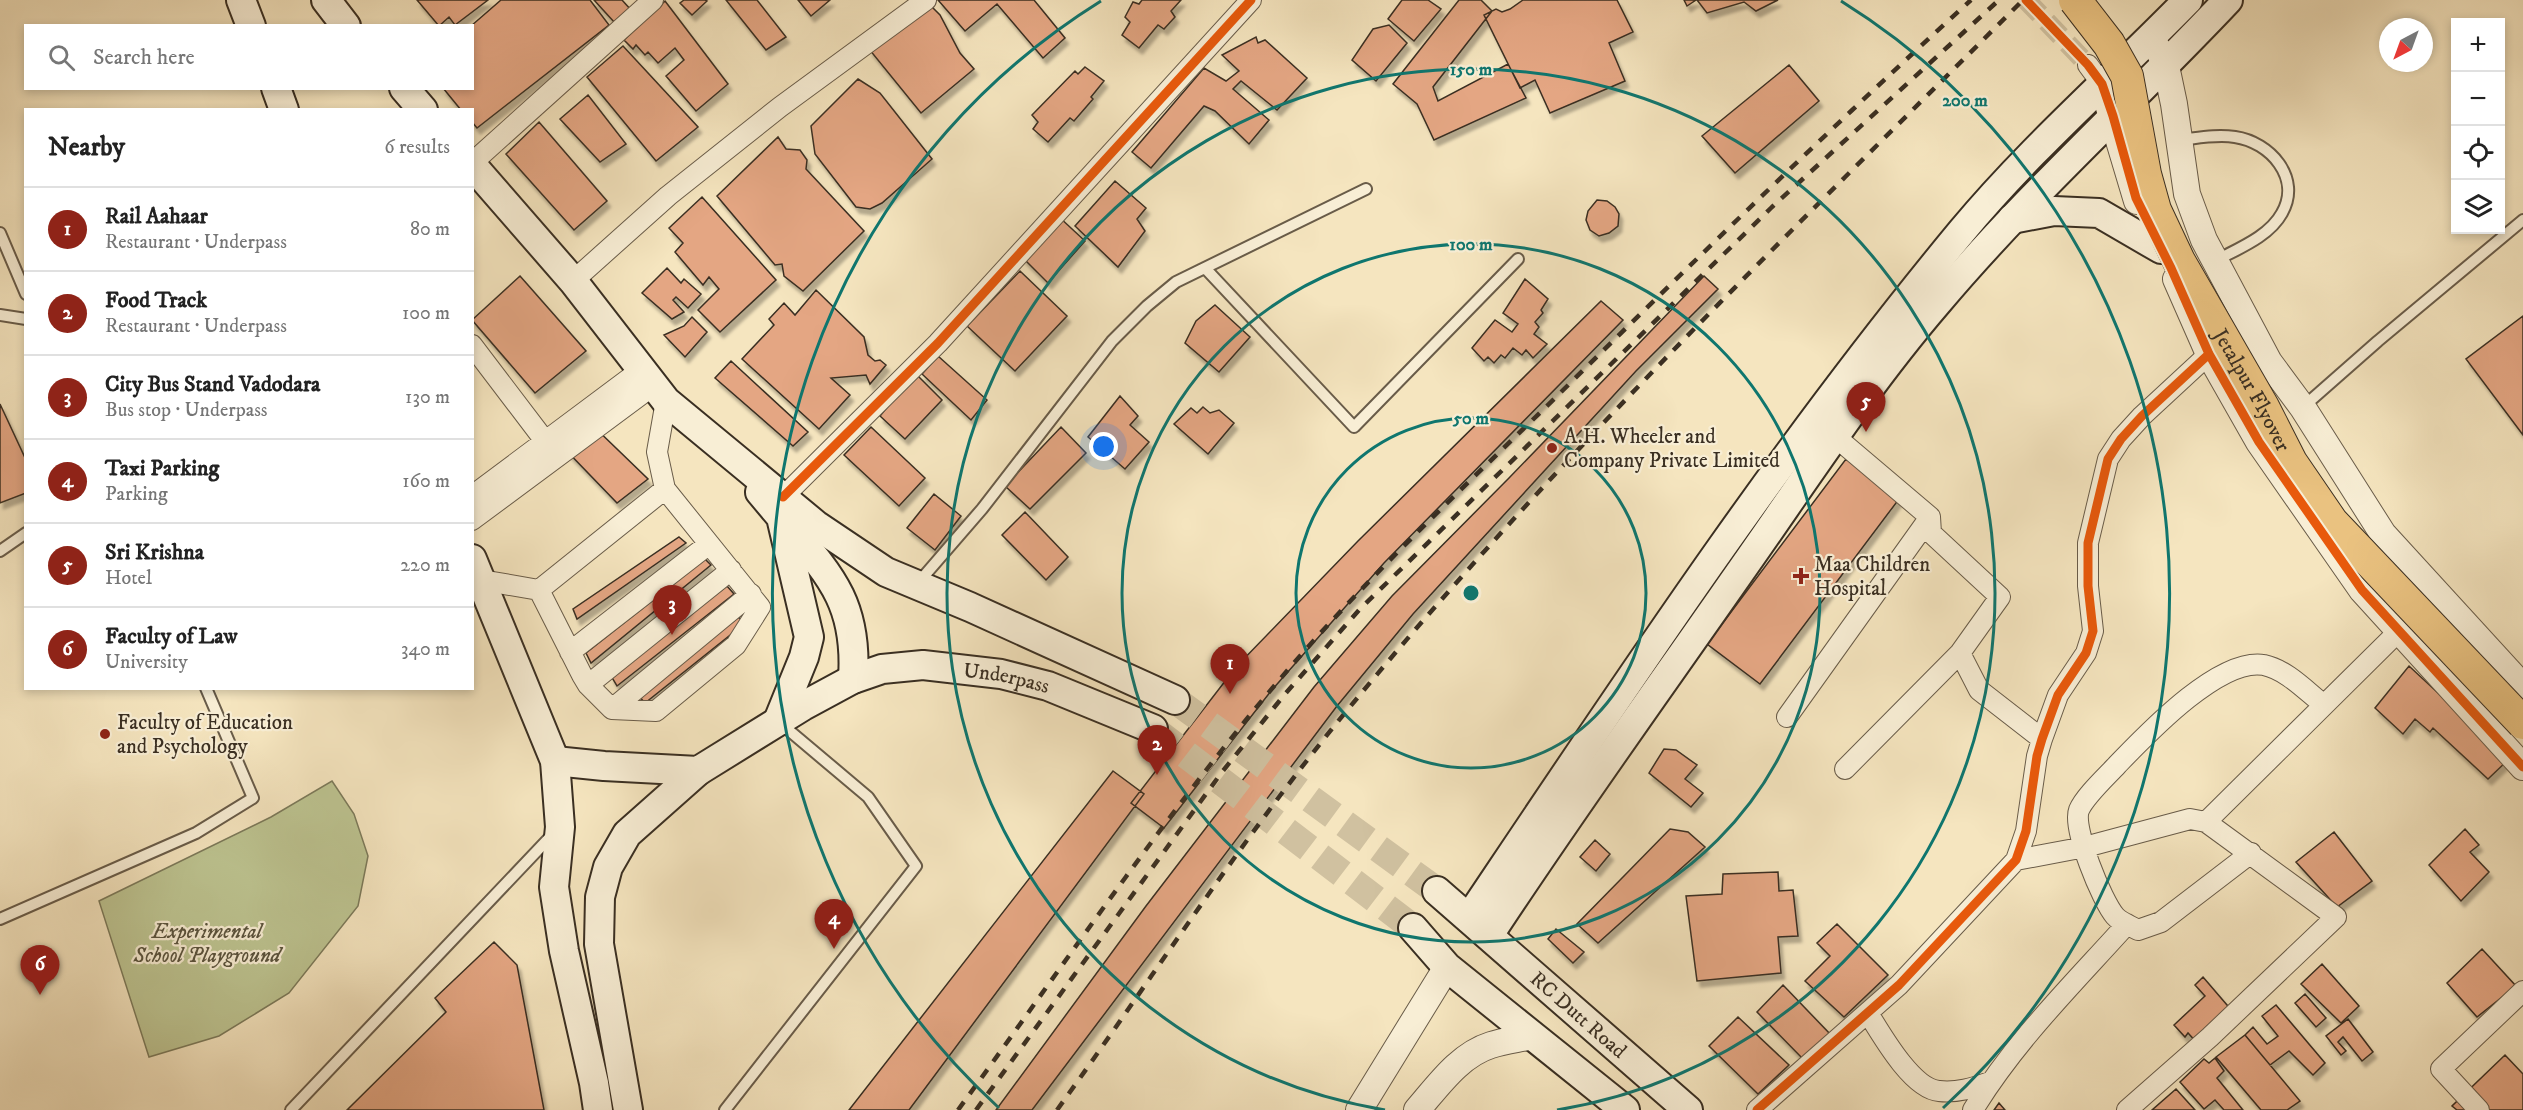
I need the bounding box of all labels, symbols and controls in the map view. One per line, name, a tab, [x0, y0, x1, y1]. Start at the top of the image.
north arrow	[2379, 18, 2433, 72]
map controls	[2451, 18, 2505, 234]
button: +	[2451, 18, 2505, 72]
search box	[24, 24, 474, 90]
icon: search	[45, 41, 78, 74]
text: Search here	[93, 44, 195, 71]
text: 150 m	[1450, 59, 1493, 81]
button: −	[2451, 72, 2505, 126]
text: 200 m	[1942, 90, 1988, 112]
button: locate	[2451, 126, 2505, 180]
text: Nearby	[48, 131, 125, 164]
text: 6 results	[384, 135, 450, 160]
button: layers	[2451, 180, 2505, 234]
text: Rail Aahaar	[105, 203, 208, 230]
text: 1	[64, 217, 71, 242]
text: 80 m	[410, 217, 450, 242]
text: Restaurant · Underpass	[105, 230, 287, 255]
text: 100 m	[1449, 234, 1493, 256]
text: Food Track	[105, 287, 207, 314]
text: 2	[63, 301, 72, 326]
text: 100 m	[402, 301, 450, 326]
text: Restaurant · Underpass	[105, 314, 287, 339]
street label: Jetalpur Flyover	[2206, 323, 2296, 456]
text: City Bus Stand Vadodara	[105, 371, 320, 398]
pin: 5	[1846, 382, 1886, 432]
text: 3	[64, 385, 71, 410]
text: 130 m	[405, 385, 450, 410]
text: Bus stop · Underpass	[105, 398, 268, 423]
text: 50 m	[1452, 408, 1489, 430]
place label: A.H. Wheeler and Company Private Limited	[1564, 424, 1780, 474]
your location	[1089, 432, 1118, 461]
marker: A.H. Wheeler and Company Private Limited	[1545, 441, 1559, 455]
text: Taxi Parking	[105, 455, 219, 482]
text: 4	[62, 469, 73, 494]
text: 160 m	[402, 469, 450, 494]
text: Parking	[105, 482, 168, 507]
text: Sri Krishna	[105, 539, 204, 566]
place label: Maa Children Hospital	[1814, 552, 1930, 602]
text: 5	[63, 553, 72, 578]
text: 220 m	[400, 553, 450, 578]
text: Hotel	[105, 566, 152, 591]
marker: Maa Children Hospital	[1792, 567, 1810, 585]
centre of rings	[1461, 583, 1481, 603]
pin: 3	[652, 586, 692, 635]
text: Faculty of Law	[105, 623, 238, 650]
text: 6	[62, 637, 73, 662]
text: 340 m	[401, 637, 450, 662]
pin: 1	[1210, 644, 1250, 694]
text: University	[105, 650, 188, 675]
street label: Underpass	[962, 658, 1052, 700]
place label: Faculty of Education and Psychology	[117, 710, 293, 760]
pin: 2	[1138, 726, 1176, 775]
marker: Faculty of Education and Psychology	[98, 727, 112, 741]
pin: 4	[814, 900, 854, 949]
park label: Experimental School Playground	[132, 919, 284, 969]
pin: 6	[20, 946, 60, 995]
street label: RC Dutt Road	[1524, 966, 1632, 1065]

